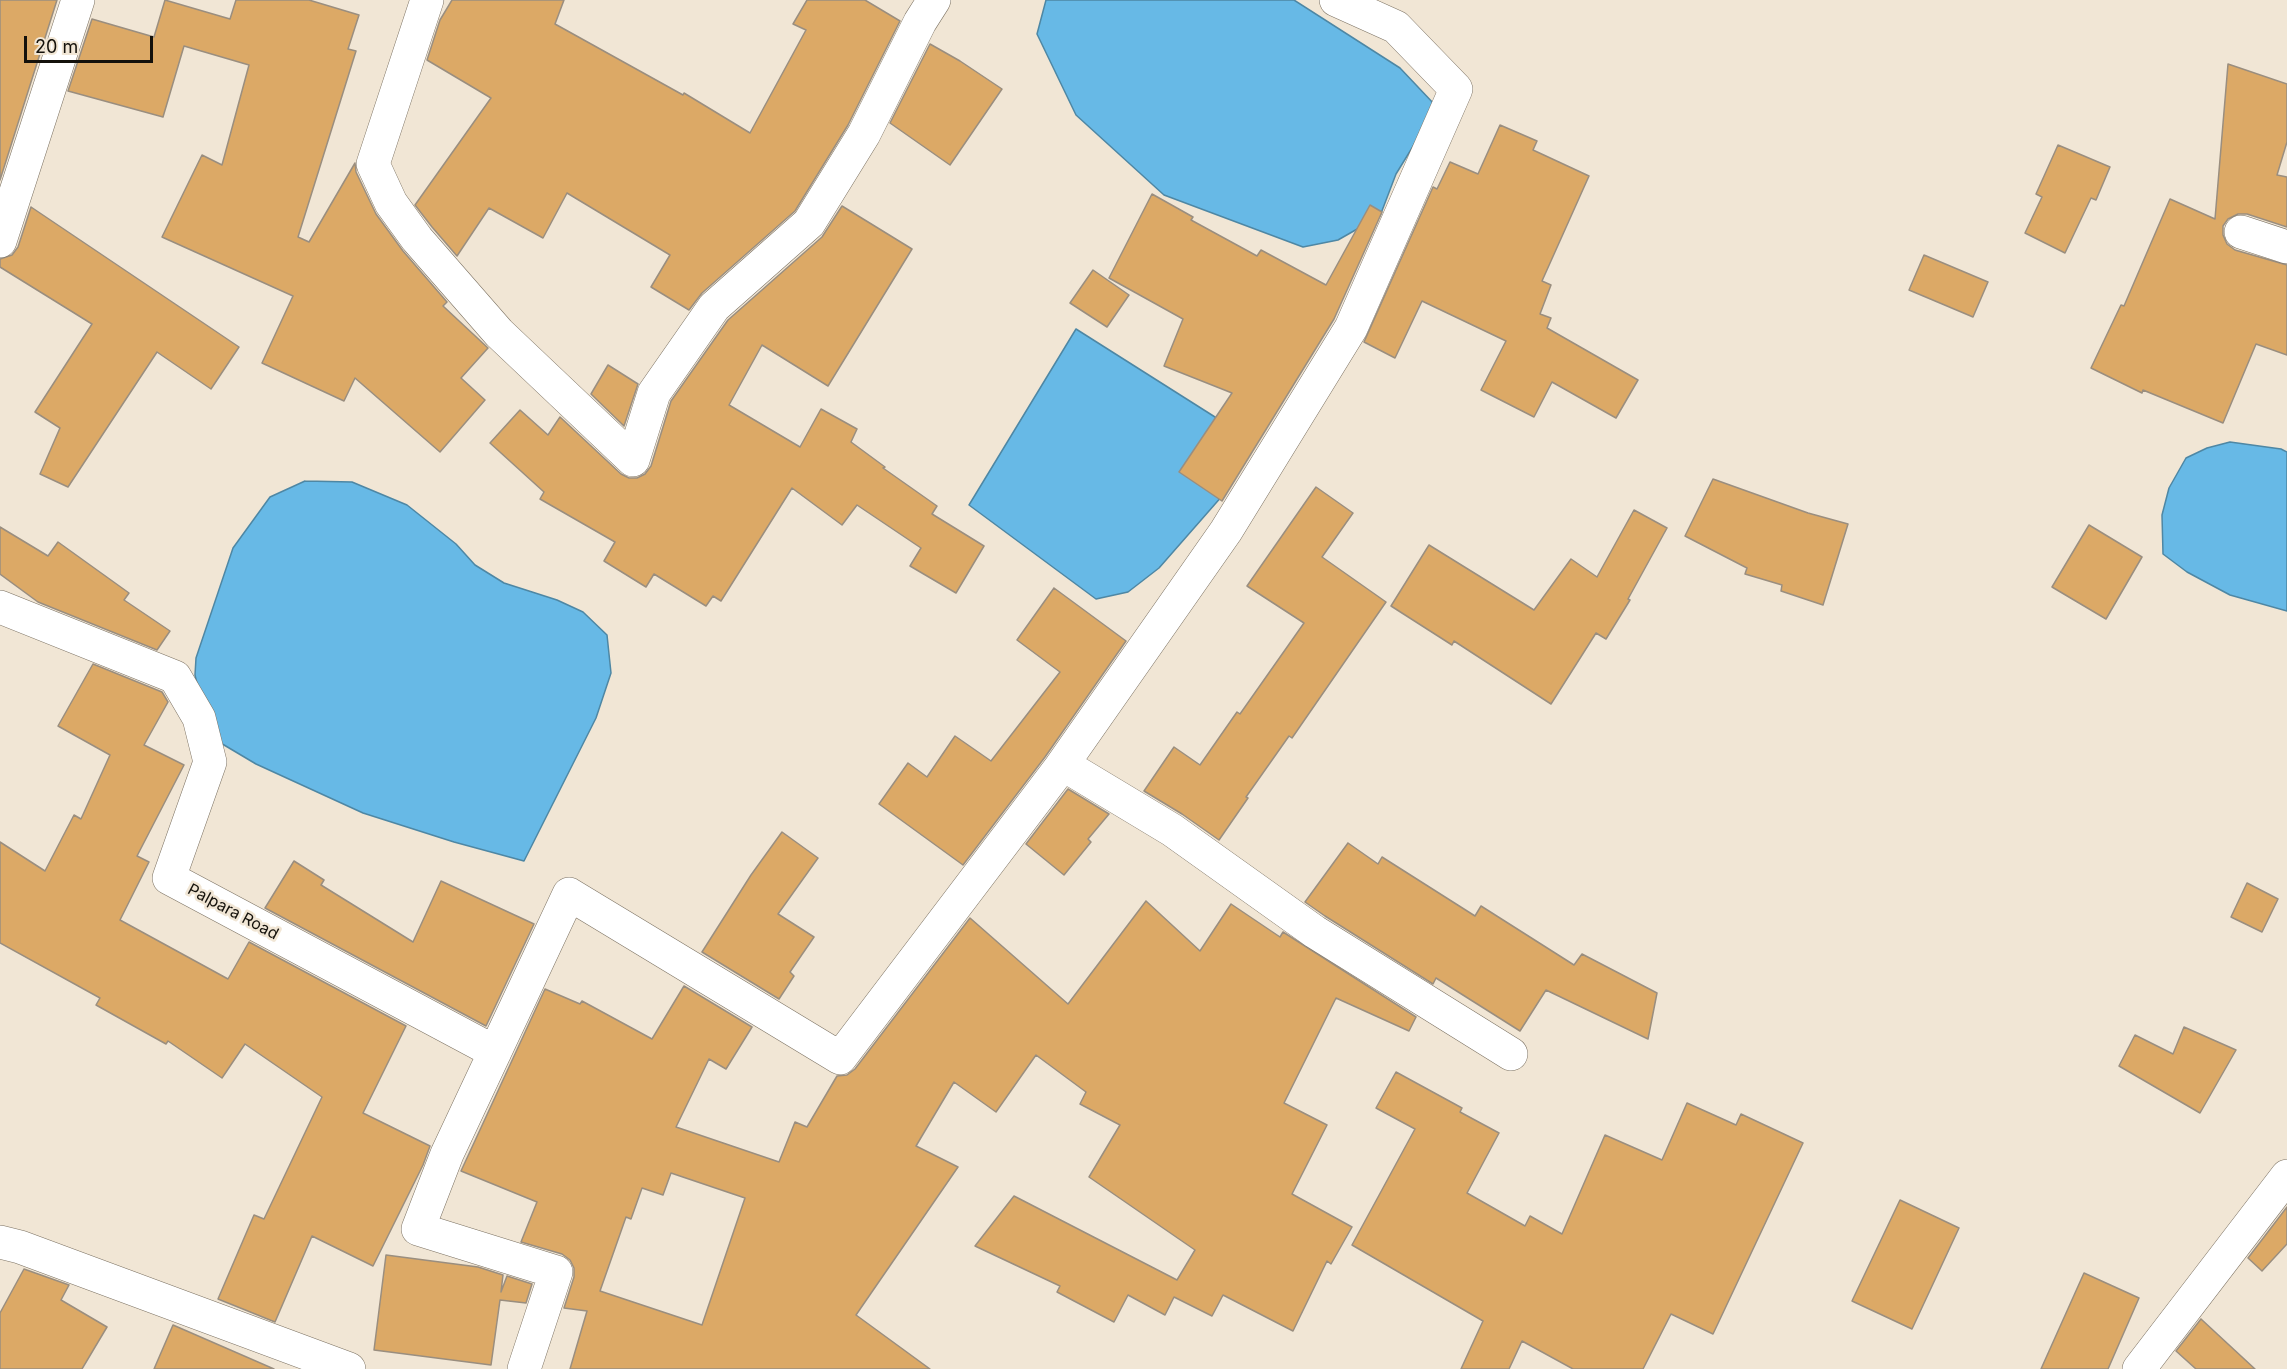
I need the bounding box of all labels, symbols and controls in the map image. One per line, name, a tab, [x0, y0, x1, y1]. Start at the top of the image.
scale bar	[27, 24, 156, 62]
text: 20 m	[35, 36, 78, 57]
street label: Palpara Road	[184, 880, 282, 944]

